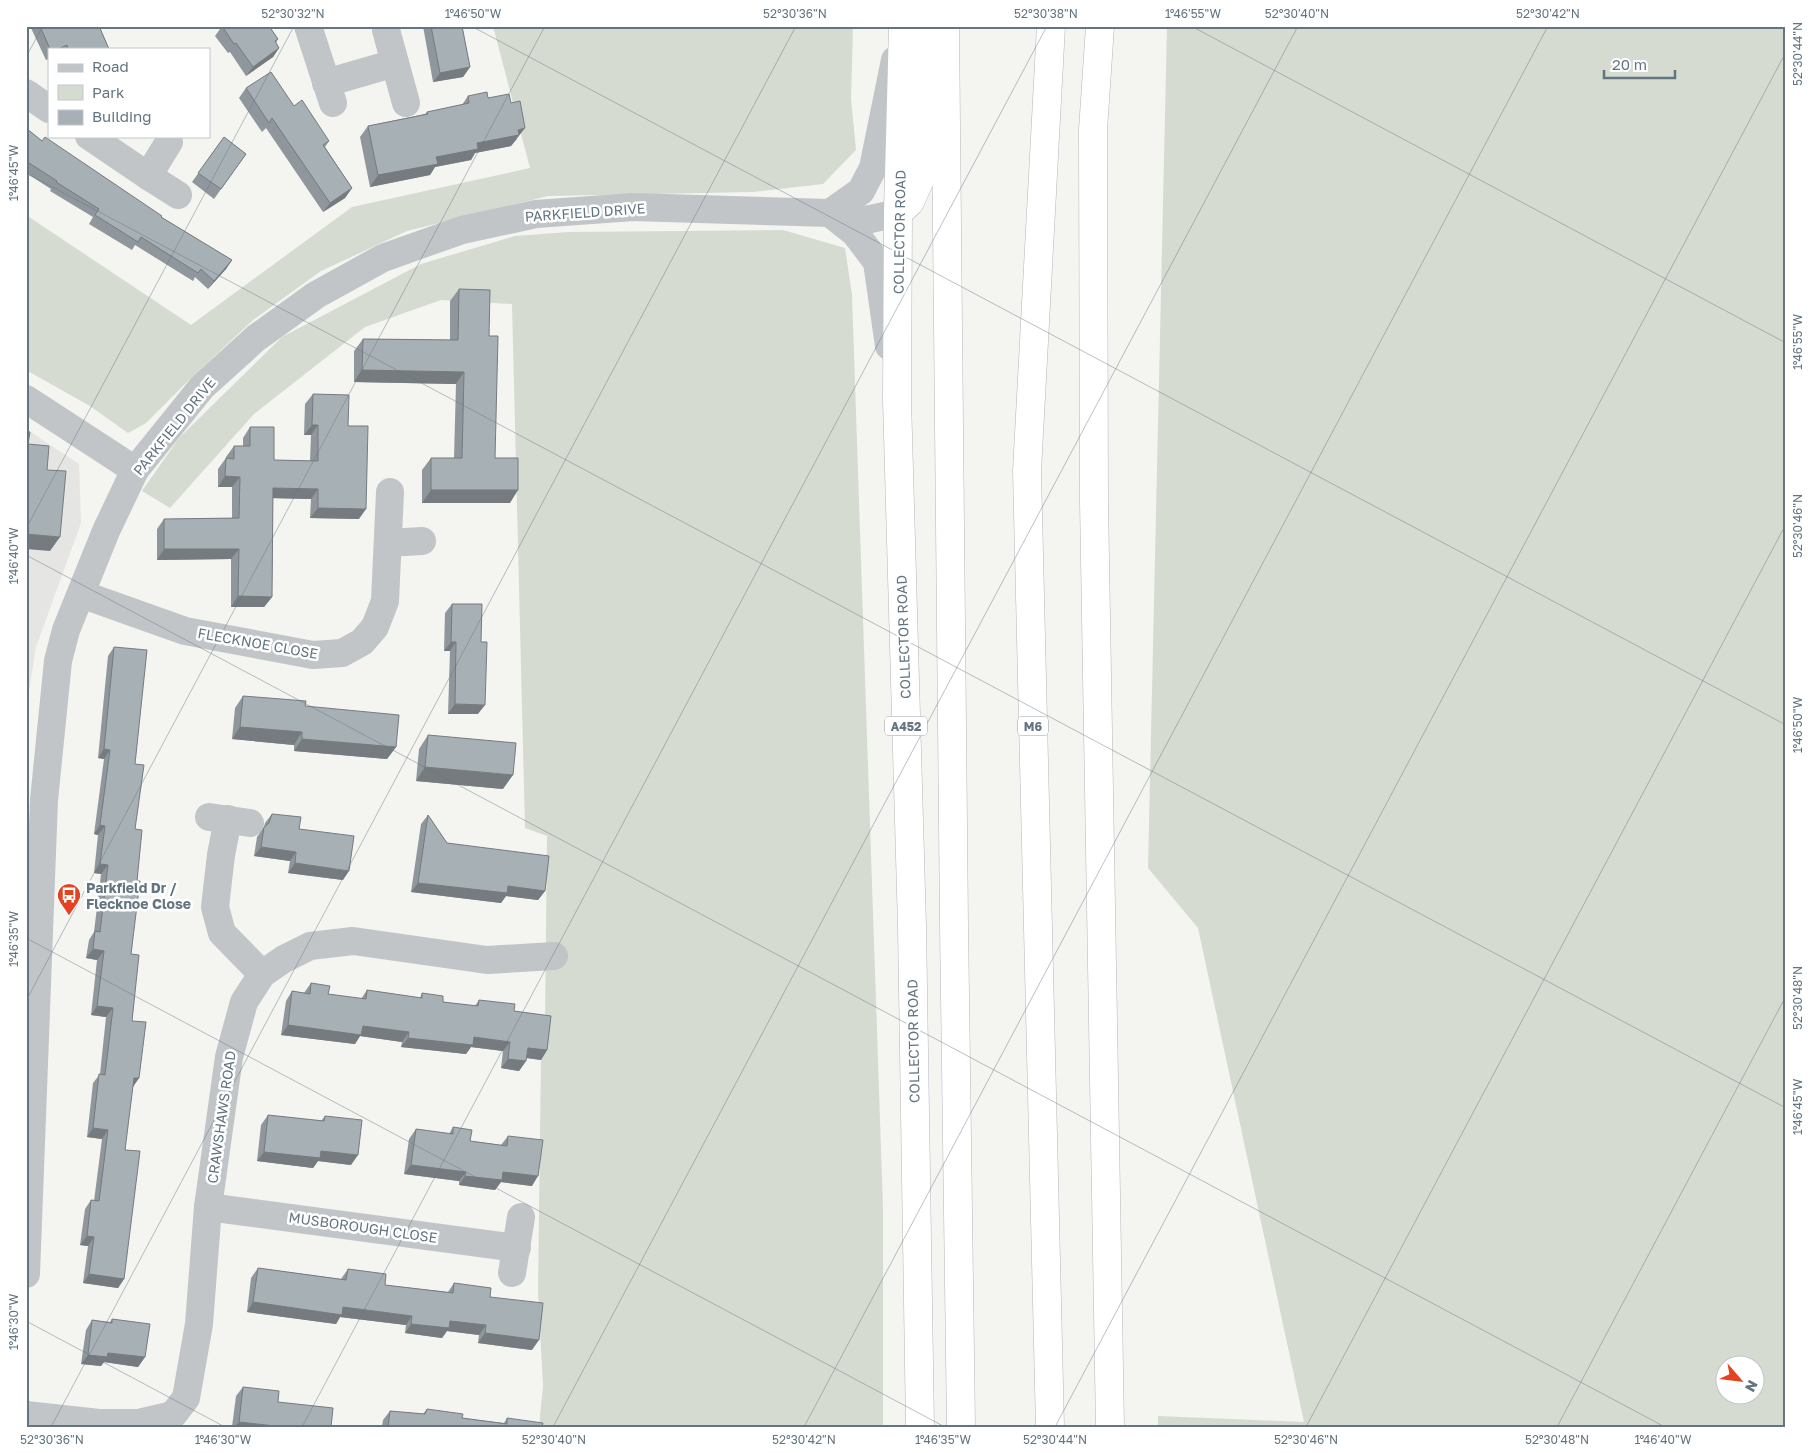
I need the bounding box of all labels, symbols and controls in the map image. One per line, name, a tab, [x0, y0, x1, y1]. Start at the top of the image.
text: 52°30'32"N	[261, 6, 325, 21]
text: 1°46'50"W	[445, 6, 502, 21]
text: 52°30'36"N	[763, 6, 827, 21]
text: 52°30'38"N	[1014, 6, 1078, 21]
text: 1°46'55"W	[1165, 6, 1221, 21]
text: 52°30'40"N	[1265, 6, 1329, 21]
text: 52°30'42"N	[1516, 6, 1580, 21]
text: 52°30'44"N	[1790, 22, 1805, 86]
legend	[48, 48, 210, 138]
scale bar	[1604, 48, 1676, 80]
text: 20 m	[1612, 55, 1647, 73]
text: Road	[92, 57, 129, 75]
text: Park	[92, 83, 125, 101]
text: Building	[92, 107, 152, 125]
text: 1°46'45"W	[6, 144, 21, 201]
street label: COLLECTOR ROAD	[889, 170, 909, 294]
street label: PARKFIELD DRIVE	[524, 199, 646, 225]
text: 1°46'55"W	[1790, 314, 1805, 370]
street label: PARKFIELD DRIVE	[129, 374, 219, 478]
text: 52°30'46"N	[1790, 494, 1805, 558]
text: 1°46'40"W	[6, 527, 21, 584]
street label: COLLECTOR ROAD	[892, 575, 914, 699]
street label: FLECKNOE CLOSE	[197, 624, 319, 662]
text: 1°46'50"W	[1790, 696, 1805, 753]
road number: A452	[885, 716, 927, 736]
road number: M6	[1018, 716, 1048, 736]
place label: Parkfield Dr / Flecknoe Close	[86, 879, 191, 912]
bus stop icon: Parkfield Dr / Flecknoe Close	[56, 882, 82, 916]
text: 1°46'35"W	[6, 910, 21, 967]
text: 52°30'48"N	[1790, 966, 1805, 1030]
street label: COLLECTOR ROAD	[903, 979, 923, 1103]
street label: CRAWSHAWS ROAD	[203, 1050, 239, 1184]
text: 1°46'45"W	[1790, 1078, 1805, 1135]
street label: MUSBOROUGH CLOSE	[288, 1208, 438, 1246]
text: 1°46'30"W	[6, 1293, 21, 1350]
north arrow	[1714, 1356, 1764, 1406]
text: N	[1742, 1378, 1762, 1395]
text: 52°30'36"N	[20, 1432, 84, 1447]
text: 1°46'30"W	[195, 1432, 252, 1447]
text: 52°30'40"N	[522, 1432, 586, 1447]
text: 52°30'42"N	[772, 1432, 836, 1447]
text: 1°46'35"W	[915, 1432, 972, 1447]
text: 52°30'44"N	[1023, 1432, 1087, 1447]
text: 52°30'46"N	[1274, 1432, 1338, 1447]
text: 52°30'48"N	[1525, 1432, 1589, 1447]
text: 1°46'40"W	[1635, 1432, 1692, 1447]

